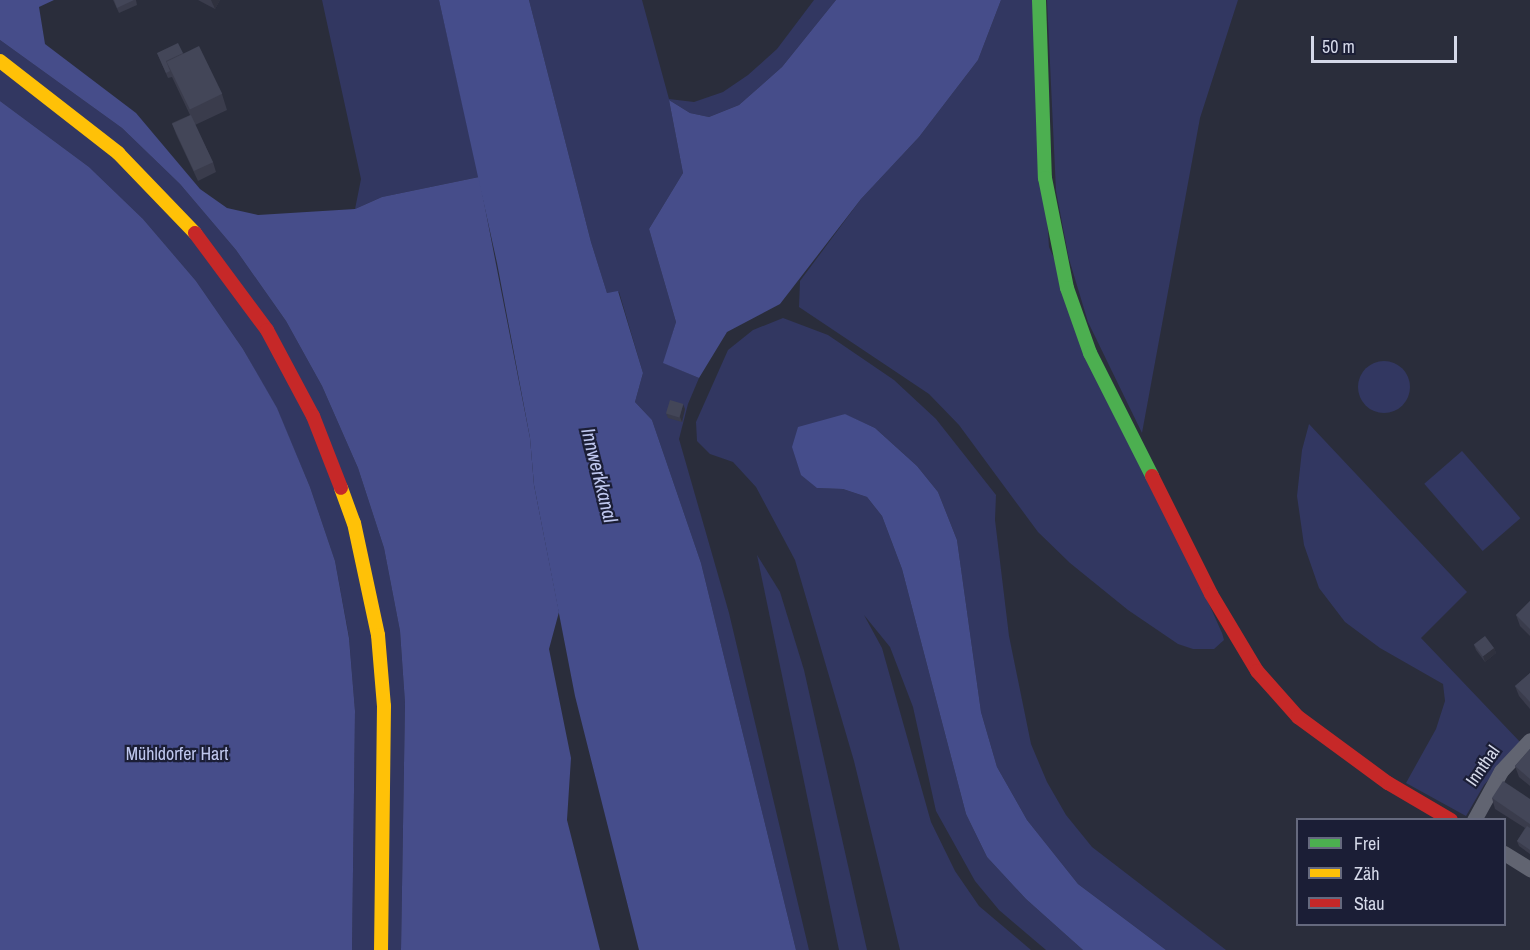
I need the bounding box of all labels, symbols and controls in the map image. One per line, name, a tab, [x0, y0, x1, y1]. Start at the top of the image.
scale bar	[1314, 24, 1460, 62]
text: 50 m	[1322, 34, 1355, 59]
water label: Innwerkkanal	[577, 425, 623, 525]
street label: Innthal	[1461, 742, 1505, 790]
park label: Mühldorfer Hart	[126, 743, 228, 765]
legend	[1296, 818, 1506, 926]
text: Frei	[1354, 831, 1380, 856]
text: Zäh	[1354, 861, 1379, 886]
text: Stau	[1354, 891, 1384, 916]

